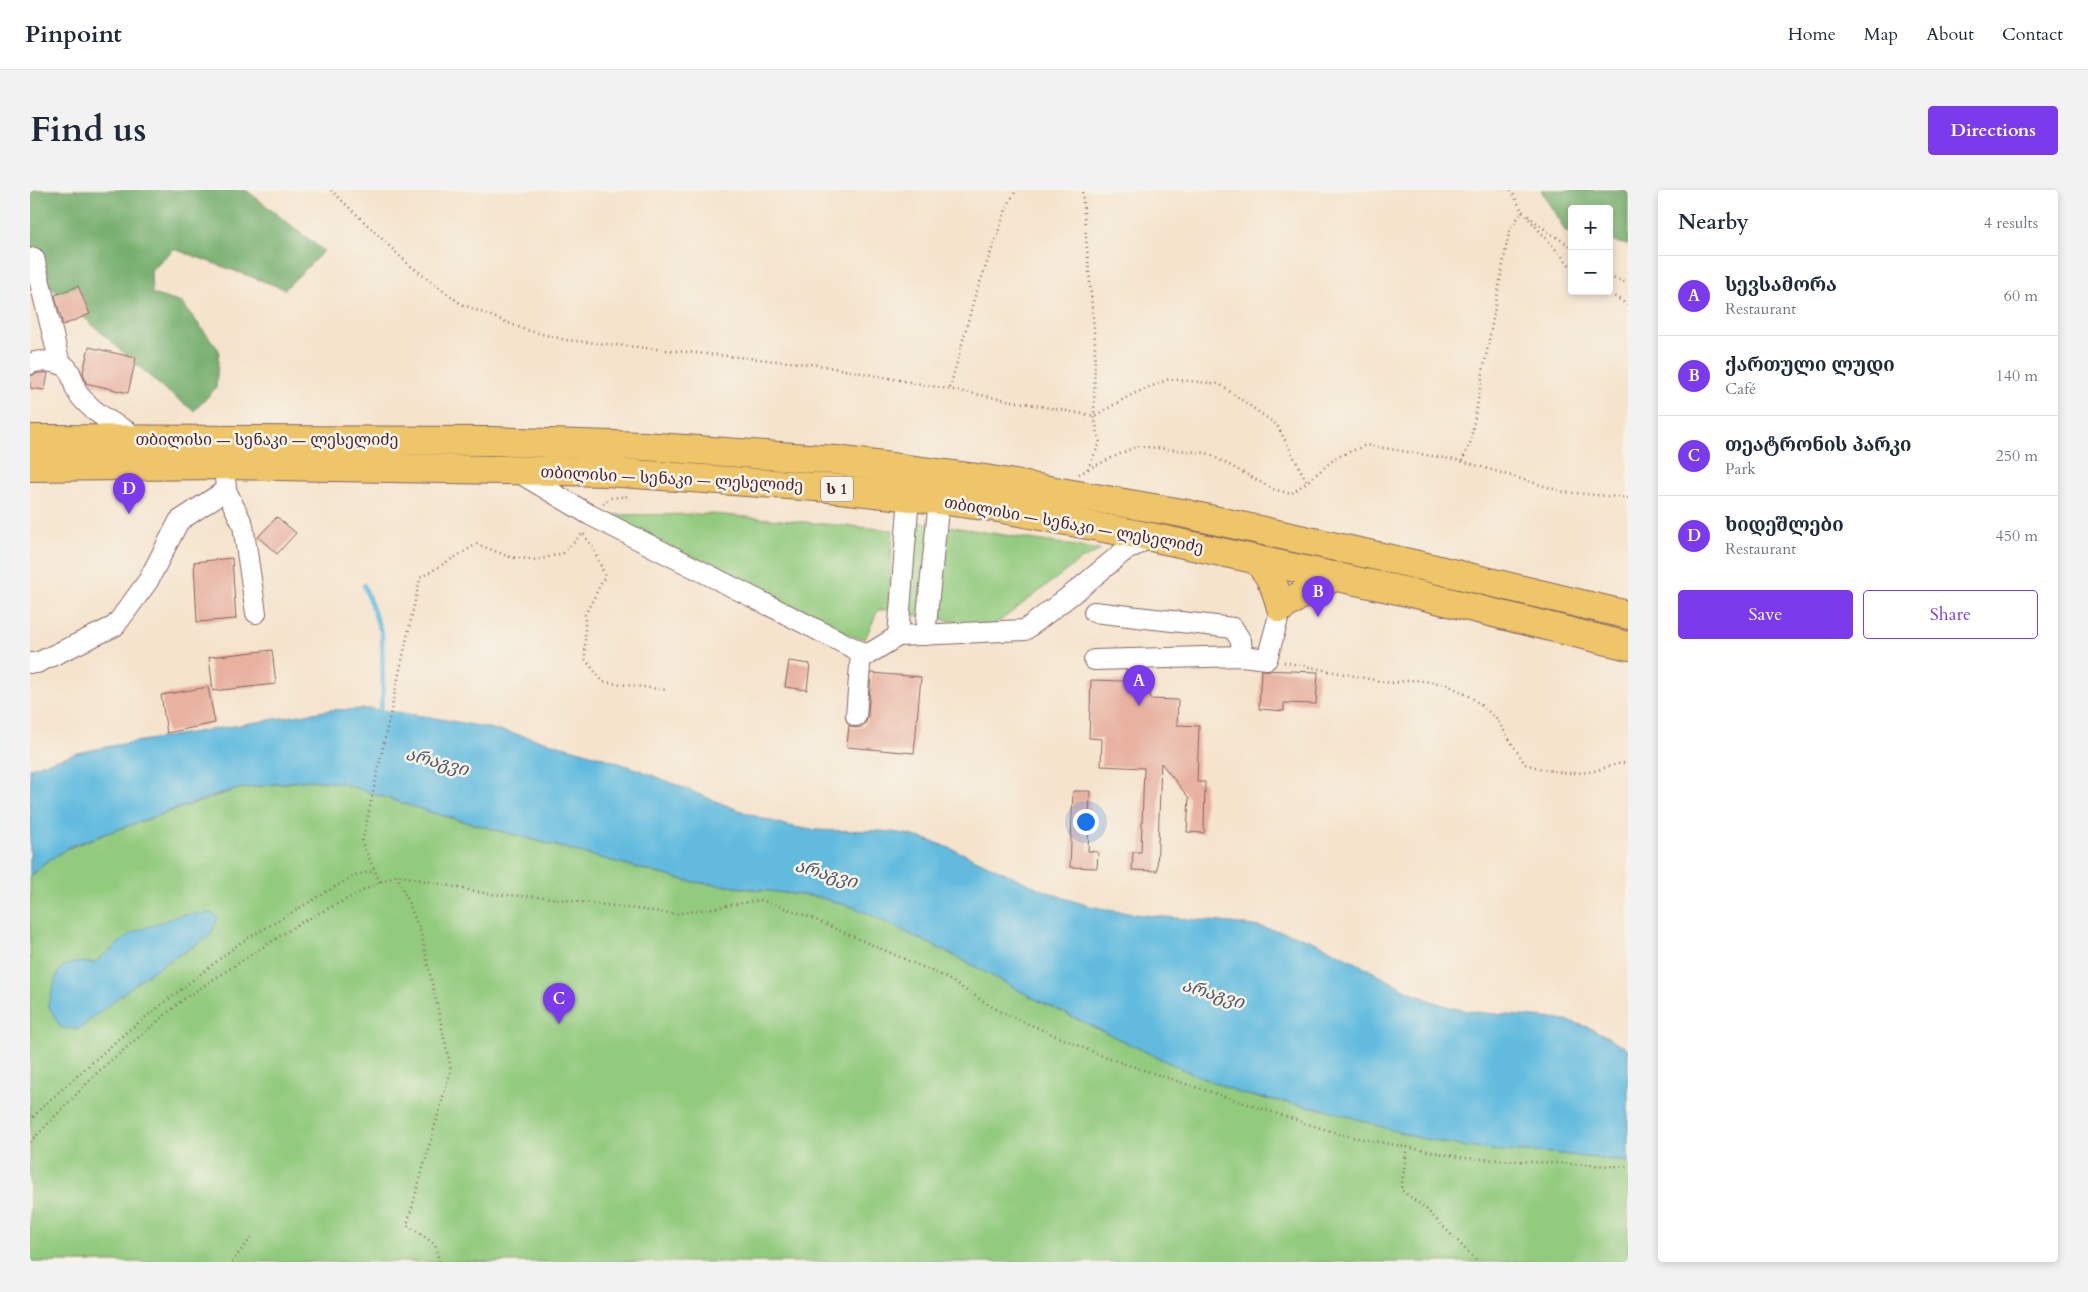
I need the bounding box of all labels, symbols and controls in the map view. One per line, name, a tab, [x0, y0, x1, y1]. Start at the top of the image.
text: Pinpoint	[25, 18, 122, 51]
text: Home	[1788, 22, 1836, 47]
text: Map	[1864, 22, 1898, 47]
text: About	[1926, 22, 1974, 47]
text: Contact	[2002, 22, 2063, 47]
text: Find us	[30, 106, 146, 154]
button: Directions	[1928, 106, 2058, 155]
map controls	[1568, 205, 1613, 295]
button: +	[1568, 205, 1613, 250]
text: Nearby	[1678, 208, 1749, 237]
text: 4 results	[1984, 212, 2038, 234]
button: −	[1568, 250, 1613, 295]
text: სევსამორა	[1725, 272, 1837, 298]
text: A	[1688, 285, 1700, 307]
text: 60 m	[2004, 285, 2038, 307]
text: Restaurant	[1725, 298, 1796, 320]
text: ქართული ლუდი	[1725, 352, 1895, 378]
text: B	[1688, 365, 1700, 387]
text: 140 m	[1996, 365, 2038, 387]
text: Café	[1725, 378, 1756, 400]
street label: თბილისი — სენაკი — ლესელიძე	[135, 429, 399, 451]
text: თეატრონის პარკი	[1725, 432, 1911, 458]
text: C	[1688, 445, 1700, 467]
text: 250 m	[1996, 445, 2038, 467]
text: Park	[1725, 458, 1756, 480]
street label: თბილისი — სენაკი — ლესელიძე	[540, 461, 804, 497]
pin: D	[113, 473, 145, 514]
road number: ს 1	[821, 476, 853, 502]
street label: თბილისი — სენაკი — ლესელიძე	[942, 491, 1206, 559]
text: ხიდეშლები	[1725, 512, 1844, 538]
text: D	[1687, 525, 1701, 547]
text: 450 m	[1996, 525, 2038, 547]
text: Restaurant	[1725, 538, 1796, 560]
pin: B	[1302, 576, 1334, 617]
button: Save	[1678, 590, 1853, 639]
button: Share	[1863, 590, 2038, 639]
pin: A	[1123, 665, 1155, 706]
water label: არაგვი	[403, 742, 473, 783]
your location	[1073, 809, 1099, 835]
water label: არაგვი	[792, 853, 862, 895]
water label: არაგვი	[1179, 973, 1249, 1016]
pin: C	[543, 983, 575, 1024]

